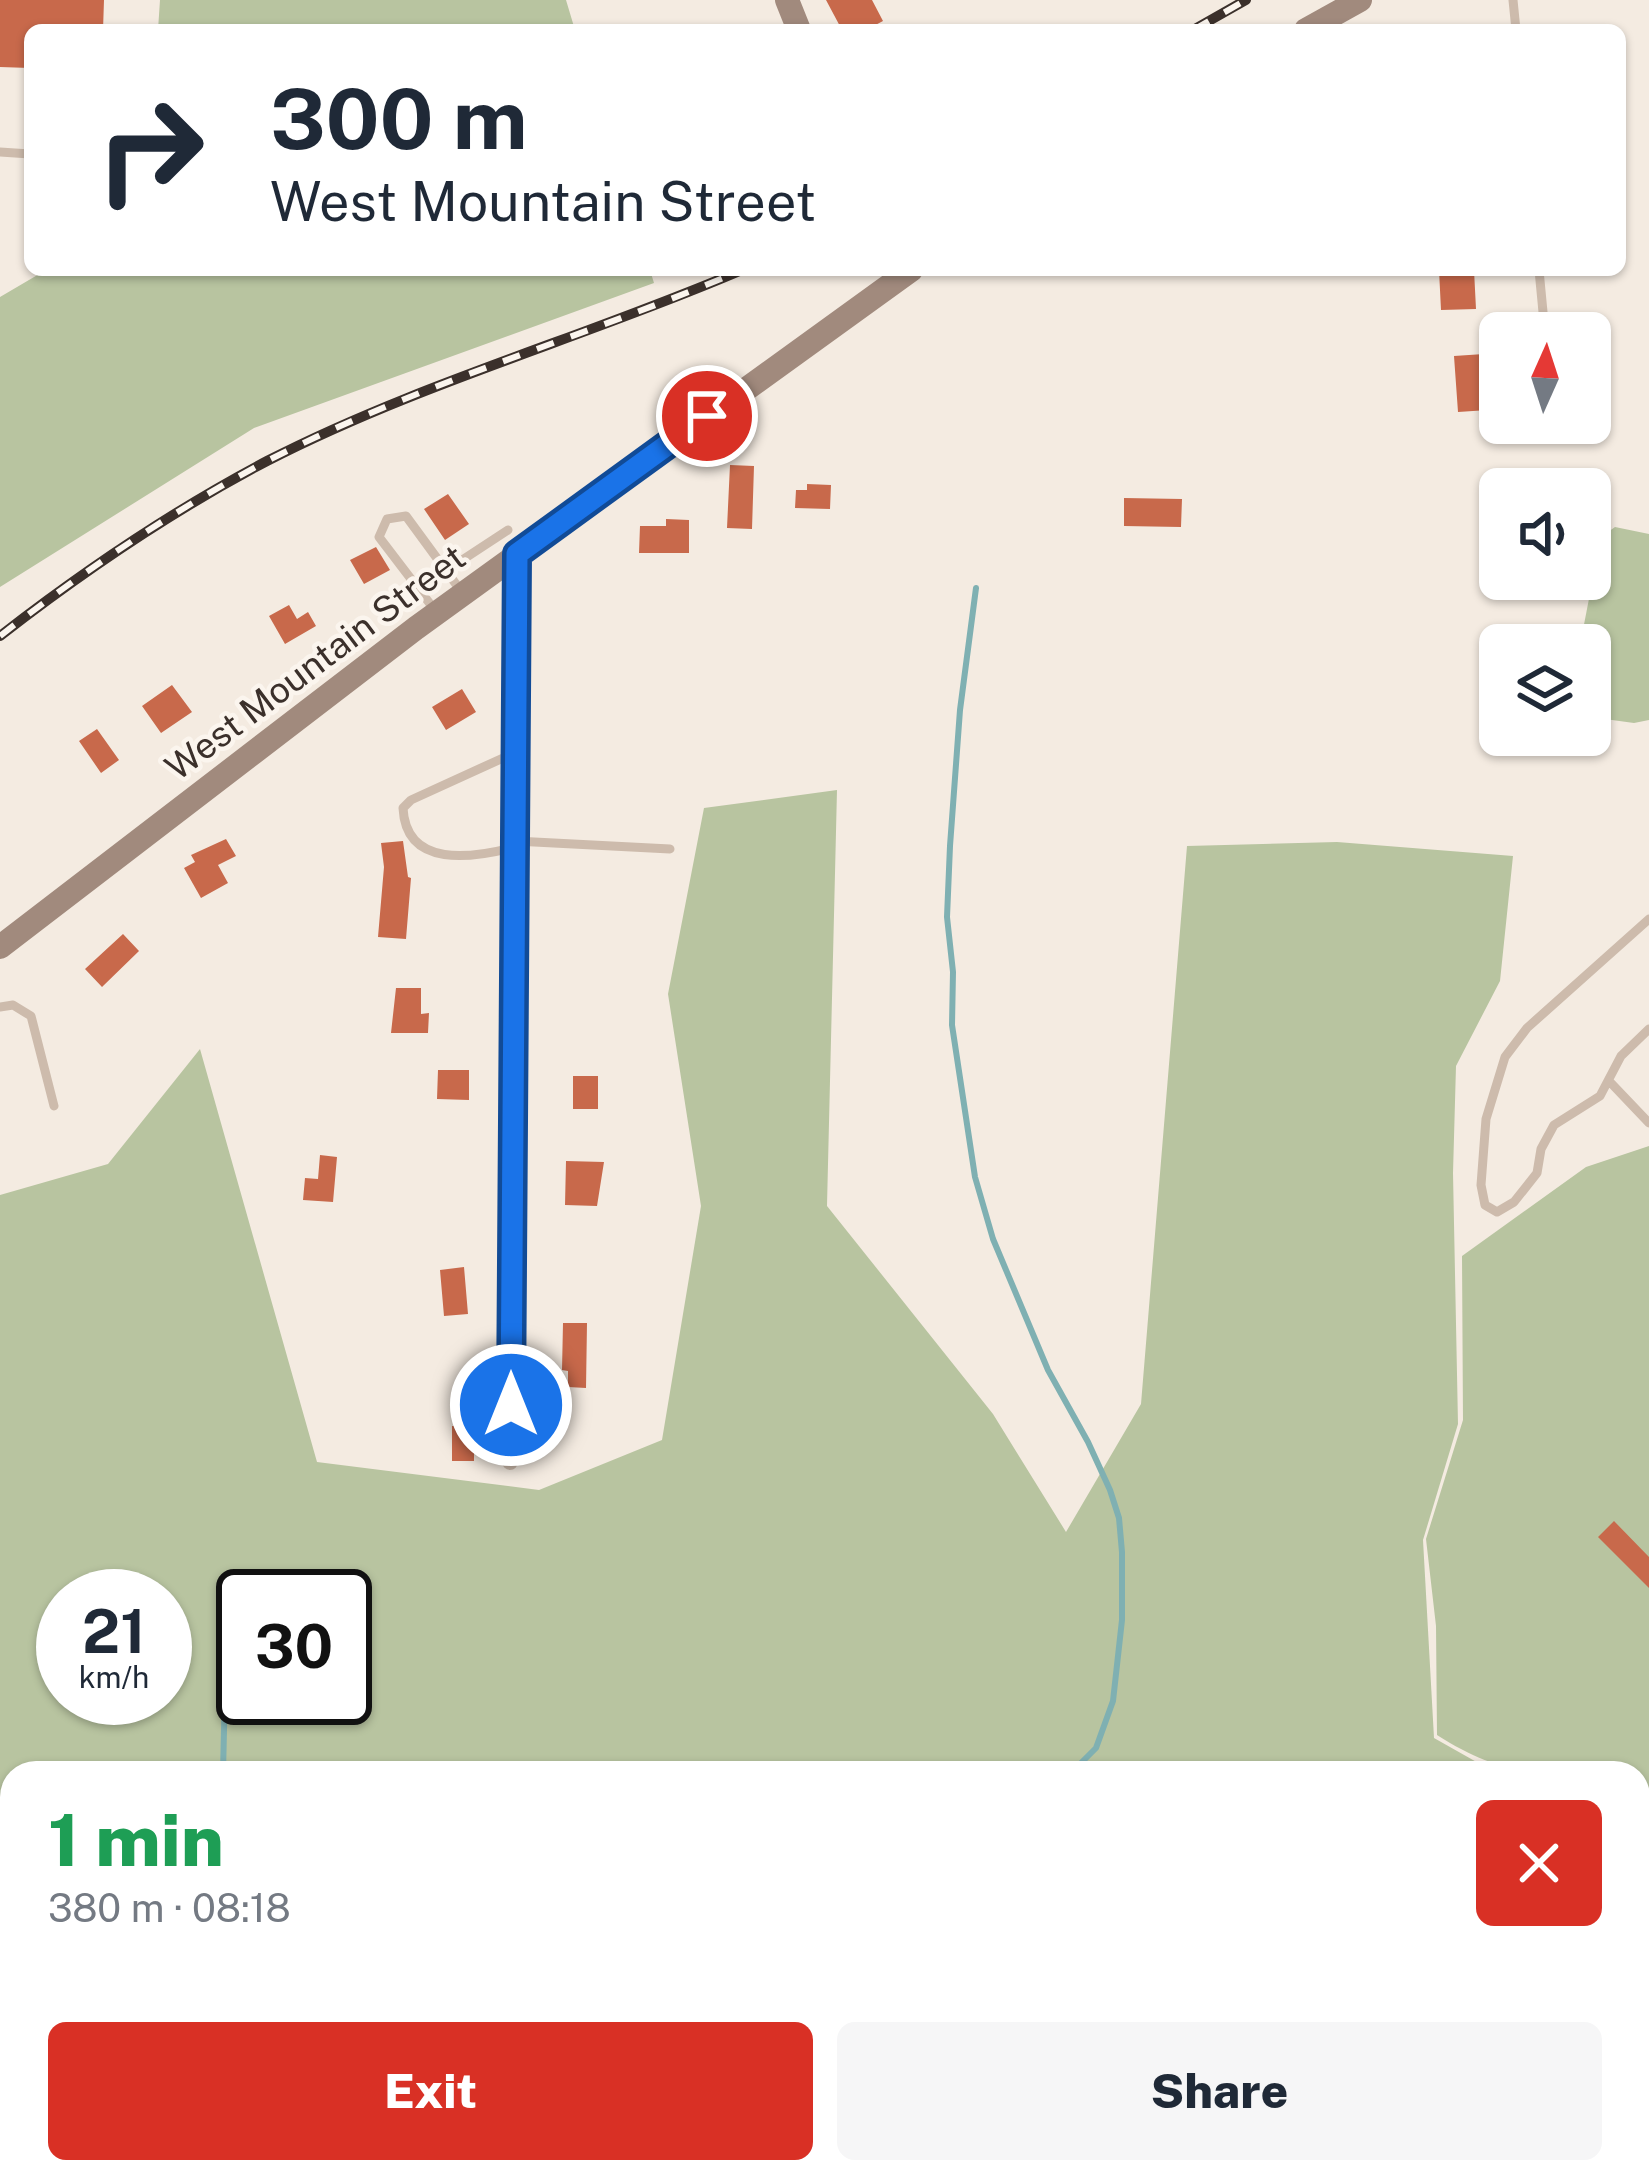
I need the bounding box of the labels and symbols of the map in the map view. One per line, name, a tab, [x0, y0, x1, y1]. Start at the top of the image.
north arrow	[1479, 312, 1611, 444]
pin	[656, 365, 758, 467]
street label: West Mountain Street	[157, 536, 473, 788]
position arrow	[448, 1342, 574, 1468]
speed limit sign: 30	[216, 1569, 372, 1725]

